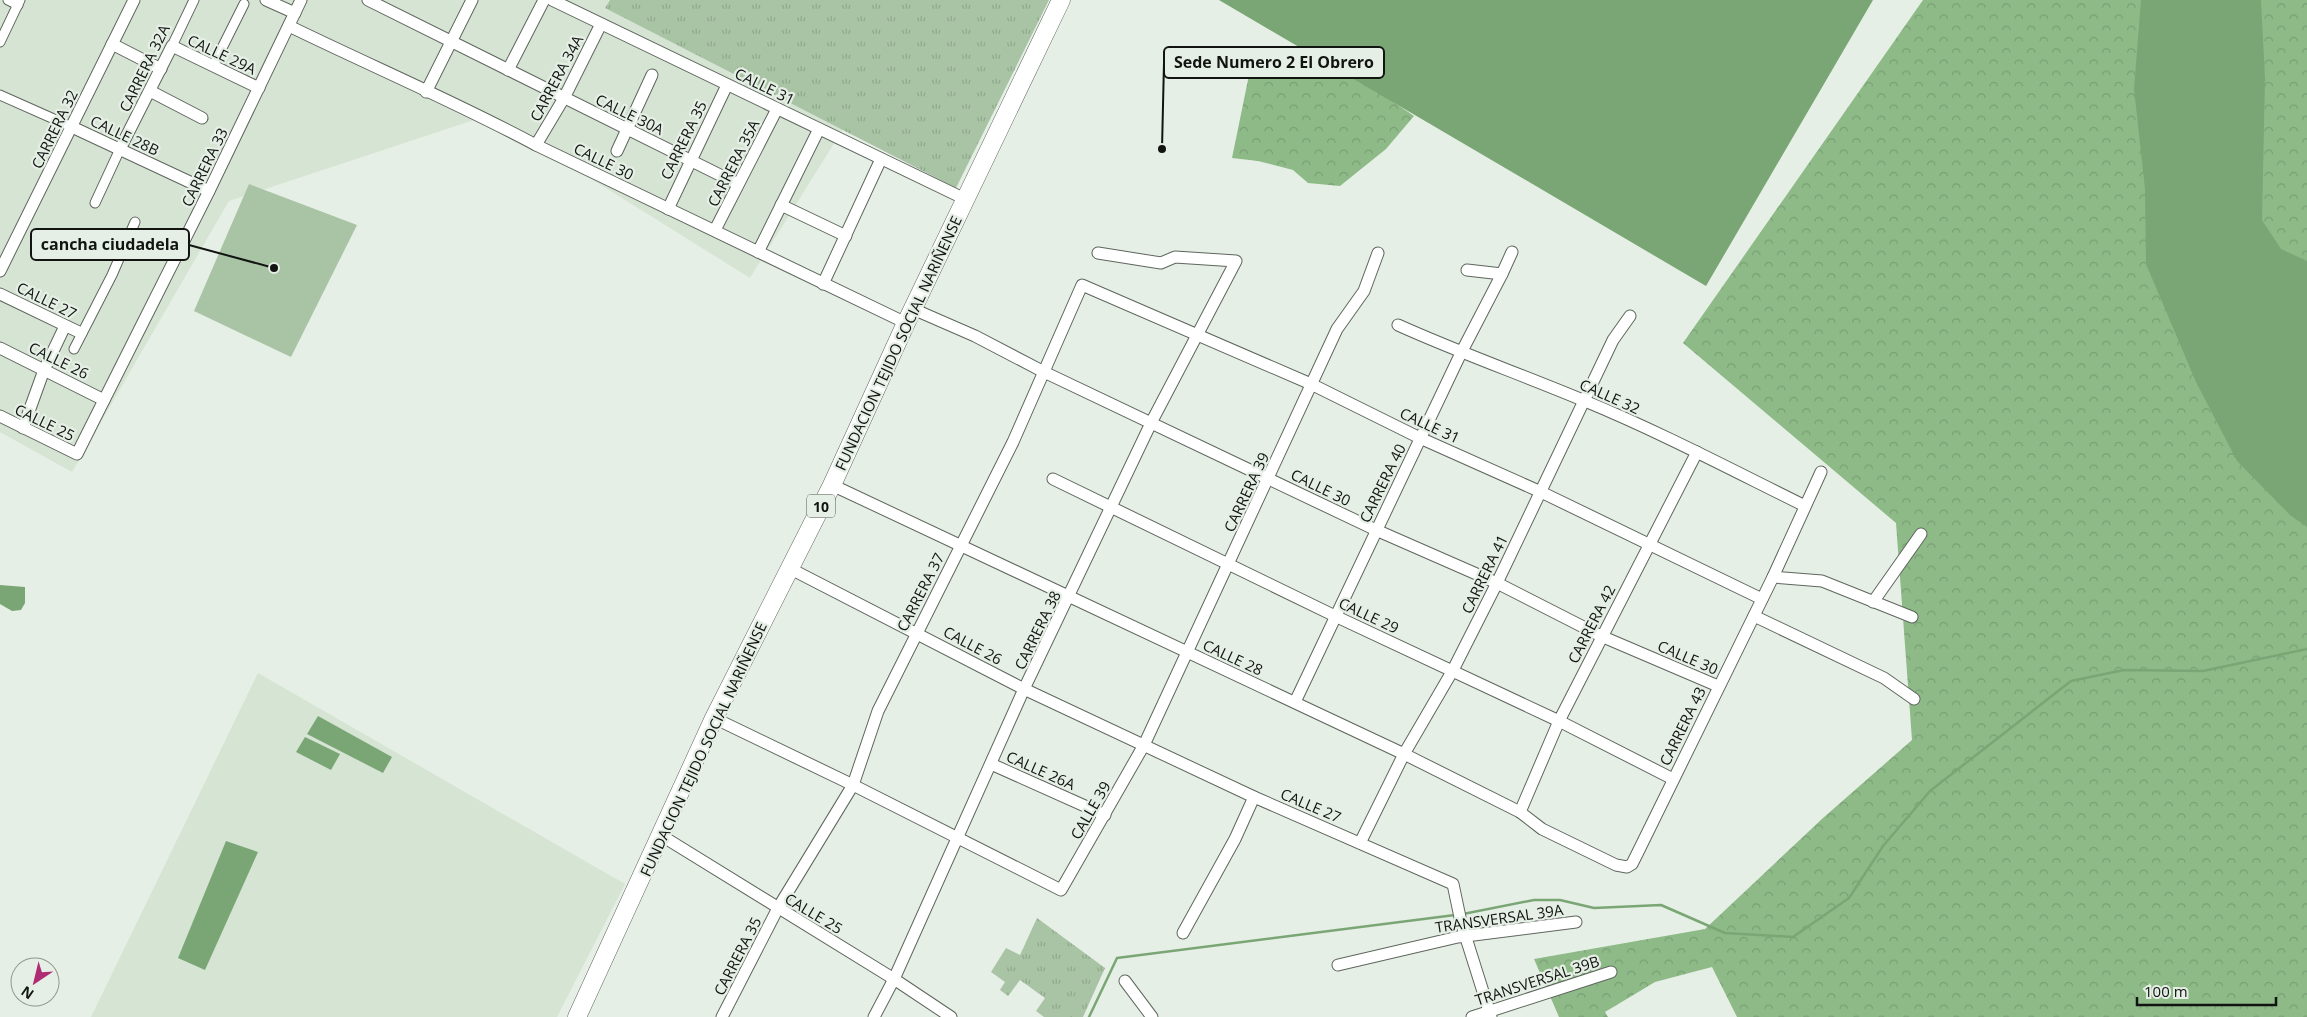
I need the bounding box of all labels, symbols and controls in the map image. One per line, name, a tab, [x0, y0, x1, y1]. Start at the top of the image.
street label: CARRERA 32A	[114, 20, 174, 115]
street label: CALLE 29A	[184, 29, 260, 79]
street label: CARRERA 34A	[525, 31, 587, 125]
callout: Sede Numero 2 El Obrero	[1164, 47, 1384, 78]
text: Sede Numero 2 El Obrero	[1174, 51, 1374, 73]
street label: CALLE 31	[732, 63, 798, 109]
street label: CARRERA 32	[26, 86, 82, 172]
street label: CALLE 30A	[593, 89, 668, 139]
street label: CARRERA 35	[655, 97, 711, 183]
street label: CALLE 28B	[87, 110, 163, 160]
street label: CARRERA 35A	[703, 116, 764, 210]
street label: CARRERA 33	[176, 124, 232, 210]
street label: CALLE 30	[571, 138, 637, 184]
street label: FUNDACION TEJIDO SOCIAL NARIÑENSE	[830, 213, 966, 473]
callout: cancha ciudadela	[31, 229, 189, 260]
text: cancha ciudadela	[41, 233, 179, 255]
street label: CALLE 27	[14, 277, 80, 323]
street label: CALLE 26	[26, 337, 92, 383]
street label: CALLE 32	[1577, 374, 1643, 418]
street label: CALLE 25	[12, 399, 78, 445]
street label: CALLE 31	[1397, 402, 1463, 448]
street label: CARRERA 40	[1354, 440, 1410, 526]
street label: CARRERA 39	[1219, 449, 1273, 535]
street label: CALLE 30	[1288, 464, 1354, 510]
road number: 10	[807, 494, 835, 518]
street label: CARRERA 41	[1456, 531, 1512, 617]
street label: CARRERA 37	[892, 549, 948, 635]
street label: CARRERA 42	[1563, 581, 1619, 667]
street label: CARRERA 38	[1009, 587, 1065, 673]
street label: CALLE 29	[1336, 592, 1402, 638]
street label: FUNDACION TEJIDO SOCIAL NARIÑENSE	[635, 619, 771, 879]
street label: CALLE 26	[940, 621, 1006, 669]
street label: CALLE 28	[1200, 634, 1266, 680]
street label: CALLE 30	[1655, 635, 1721, 679]
street label: CARRERA 43	[1654, 683, 1710, 769]
street label: CALLE 26A	[1003, 746, 1079, 794]
street label: CALLE 39	[1065, 777, 1115, 843]
street label: CALLE 27	[1278, 783, 1344, 827]
street label: CALLE 25	[781, 888, 847, 938]
street label: TRANSVERSAL 39A	[1434, 899, 1565, 937]
street label: CARRERA 35	[709, 913, 765, 999]
street label: TRANSVERSAL 39B	[1472, 951, 1602, 1009]
north arrow	[10, 957, 60, 1007]
scale bar	[2137, 974, 2276, 1006]
text: 100 m	[2144, 981, 2188, 1001]
text: N	[17, 982, 37, 1004]

